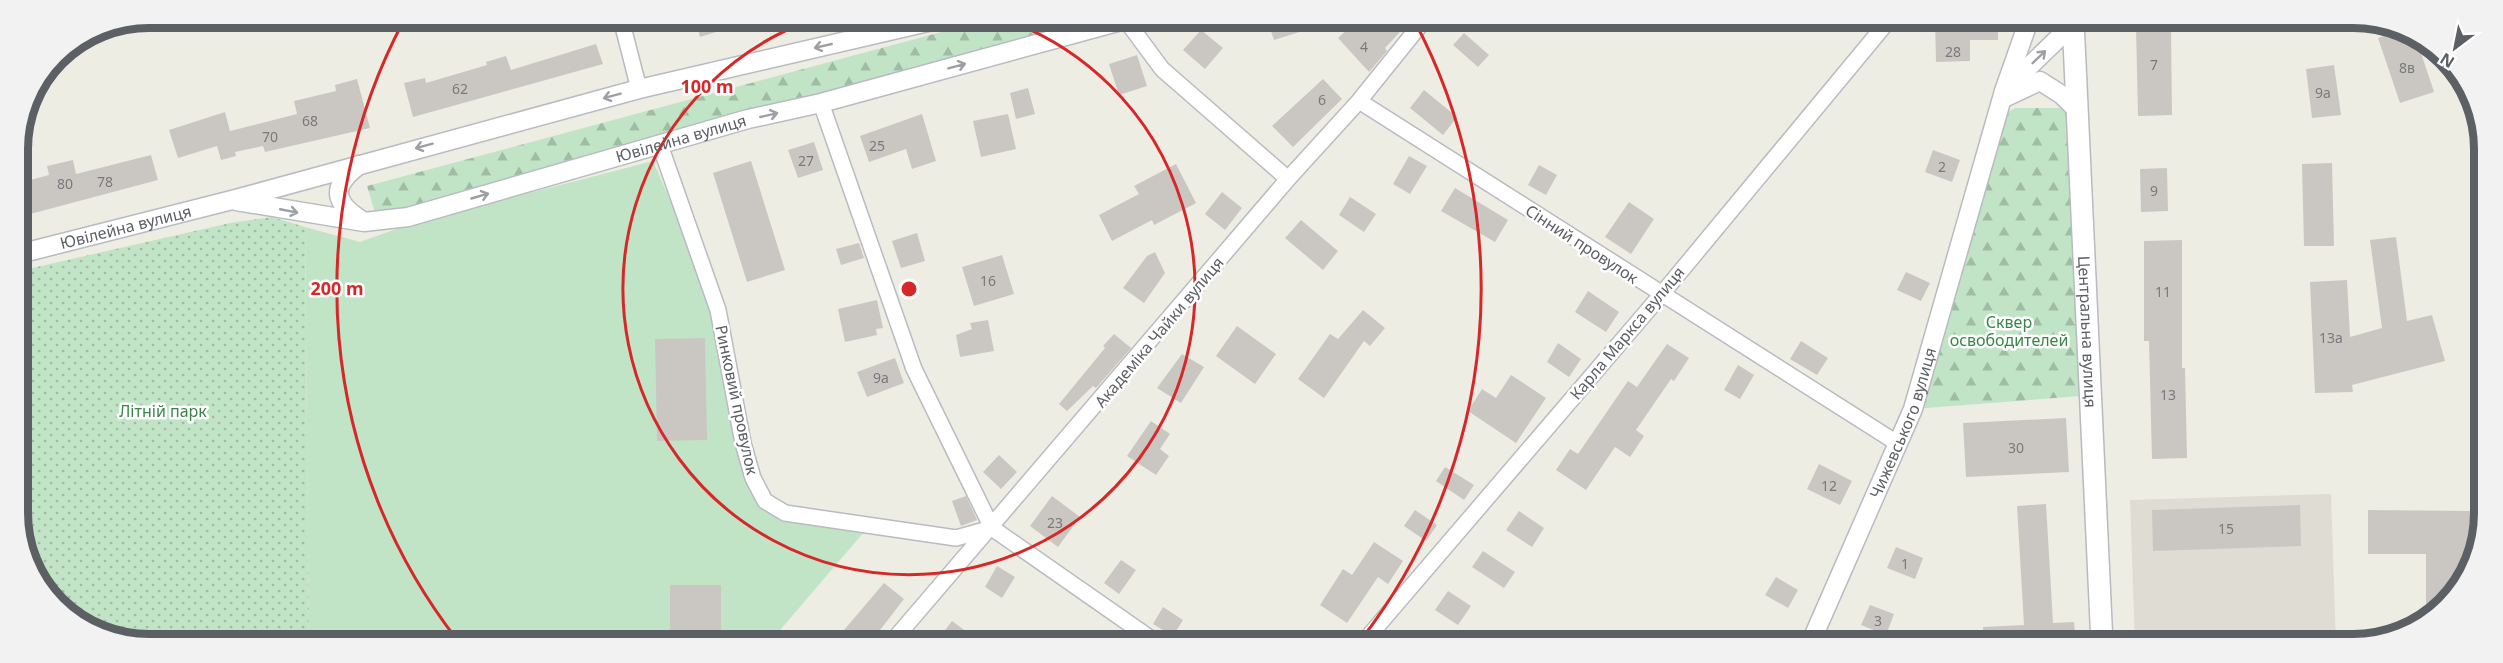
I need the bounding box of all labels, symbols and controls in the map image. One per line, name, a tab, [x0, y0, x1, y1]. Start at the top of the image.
north arrow	[2425, 18, 2485, 78]
house number: 4	[1360, 37, 1368, 56]
one-way arrow	[813, 41, 832, 53]
house number: 28	[1945, 42, 1961, 61]
text: N	[2436, 48, 2458, 73]
one-way arrow	[2031, 50, 2046, 64]
house number: 7	[2150, 55, 2158, 74]
house number: 8в	[2399, 58, 2415, 77]
one-way arrow	[948, 59, 967, 71]
text: 100 m	[680, 74, 734, 98]
house number: 62	[452, 79, 468, 98]
house number: 9а	[2315, 83, 2331, 102]
house number: 6	[1318, 90, 1326, 109]
one-way arrow	[603, 91, 622, 102]
one-way arrow	[759, 108, 778, 120]
street label: Ювілейна вулиця	[613, 109, 749, 168]
house number: 68	[302, 111, 318, 130]
house number: 70	[262, 127, 278, 146]
house number: 25	[869, 136, 885, 155]
one-way arrow	[415, 141, 434, 153]
house number: 27	[798, 151, 814, 170]
house number: 2	[1938, 157, 1946, 176]
house number: 78	[97, 172, 113, 191]
house number: 80	[57, 174, 73, 193]
house number: 9	[2150, 181, 2158, 200]
one-way arrow	[470, 190, 489, 202]
street label: Сінний провулок	[1521, 199, 1643, 289]
street label: Ювілейна вулиця	[58, 200, 194, 254]
one-way arrow	[279, 206, 298, 217]
street label: Академіка Чайки вулиця	[1089, 252, 1229, 412]
street label: Центральна вулиця	[2073, 255, 2102, 408]
street label: Карла Маркса вулиця	[1565, 262, 1689, 404]
house number: 16	[980, 271, 996, 290]
text: 200 m	[310, 276, 364, 300]
centre of rings	[899, 279, 919, 299]
house number: 11	[2155, 282, 2171, 301]
park label: Сквер освободителей	[1950, 311, 2068, 351]
street label: Ринковий провулок	[710, 323, 764, 477]
house number: 13а	[2319, 328, 2343, 347]
street label: Чижевського вулиця	[1864, 345, 1941, 502]
house number: 9а	[873, 368, 889, 387]
house number: 13	[2160, 385, 2176, 404]
park label: Літній парк	[119, 400, 207, 422]
house number: 30	[2008, 438, 2024, 457]
house number: 12	[1821, 476, 1837, 495]
house number: 23	[1047, 513, 1063, 532]
house number: 15	[2218, 519, 2234, 538]
house number: 1	[1901, 554, 1909, 573]
house number: 3	[1874, 611, 1882, 630]

